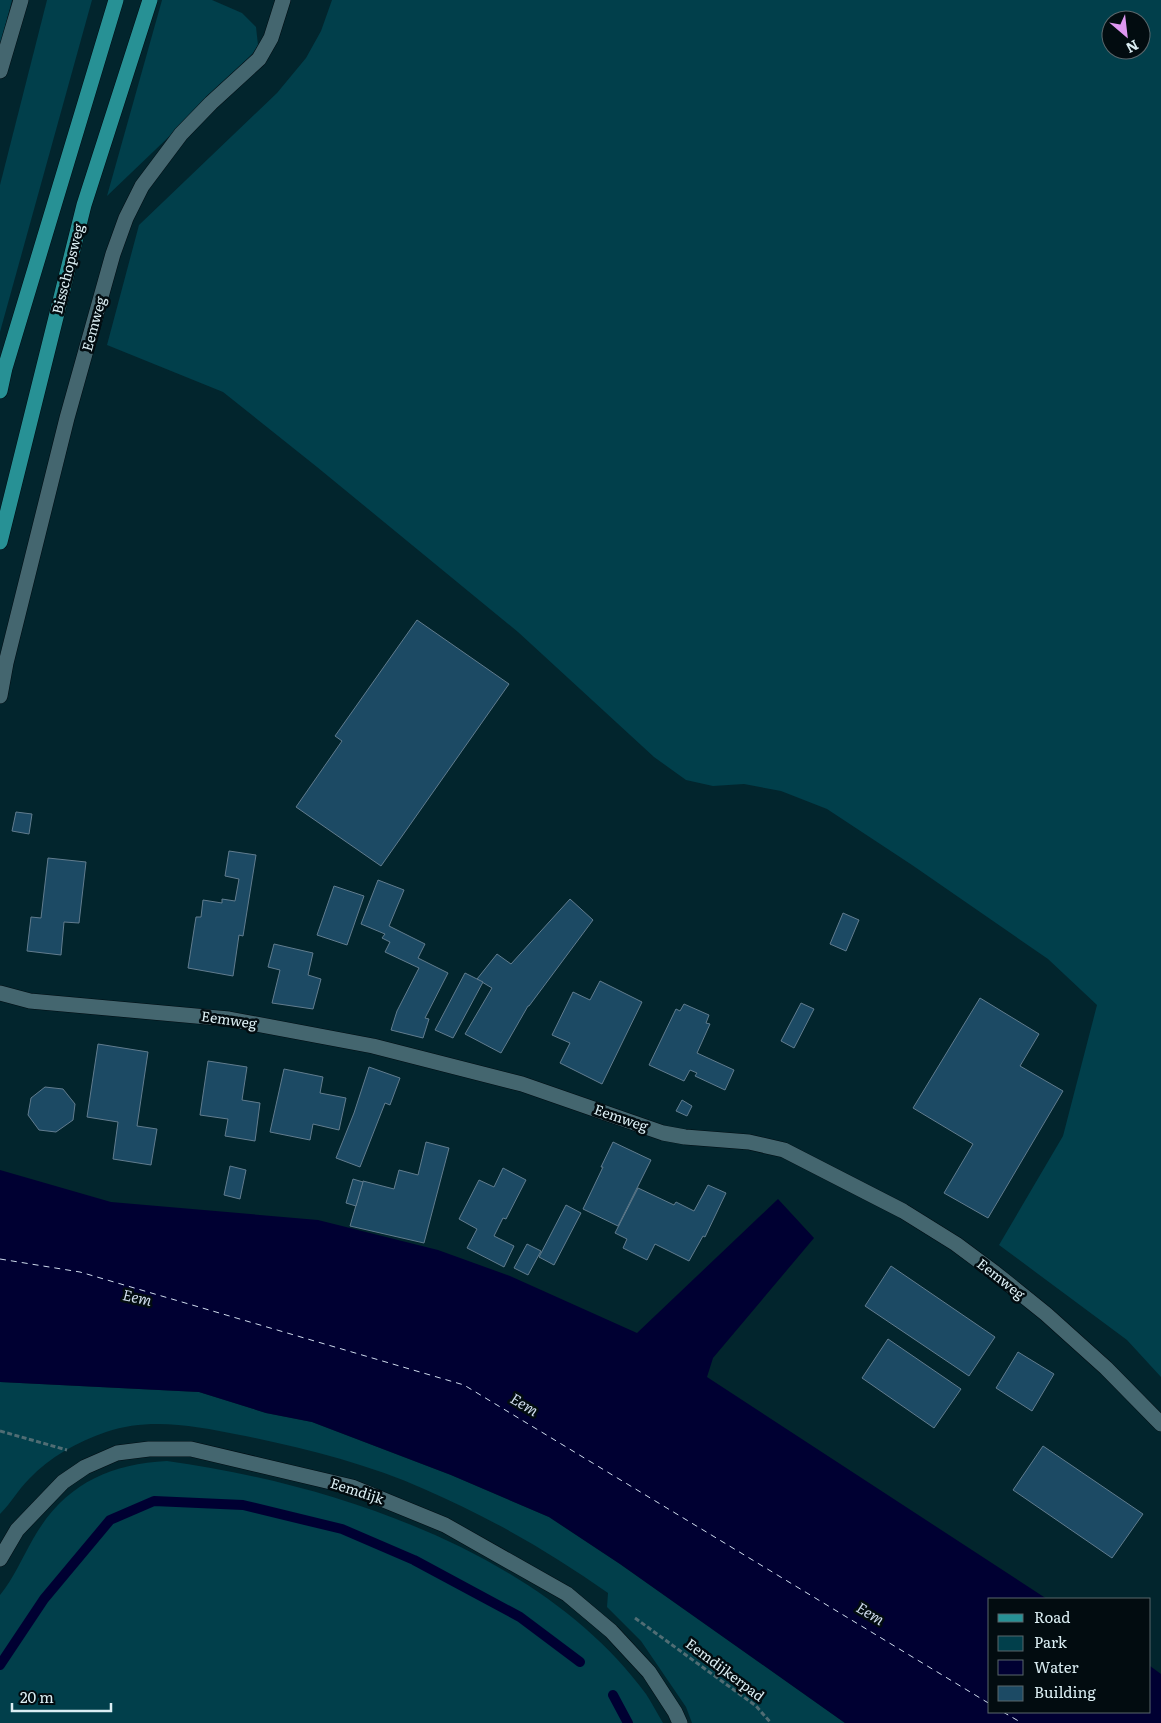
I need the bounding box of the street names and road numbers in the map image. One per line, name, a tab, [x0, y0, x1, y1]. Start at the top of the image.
street label: Bisschopsweg	[46, 221, 88, 316]
street label: Eemweg	[76, 294, 110, 353]
street label: Eemweg	[200, 1005, 258, 1033]
street label: Eemweg	[592, 1098, 651, 1136]
street label: Eemweg	[973, 1253, 1030, 1303]
street label: Eemdijk	[328, 1472, 387, 1508]
street label: Eemdijkerpad	[682, 1633, 769, 1706]

